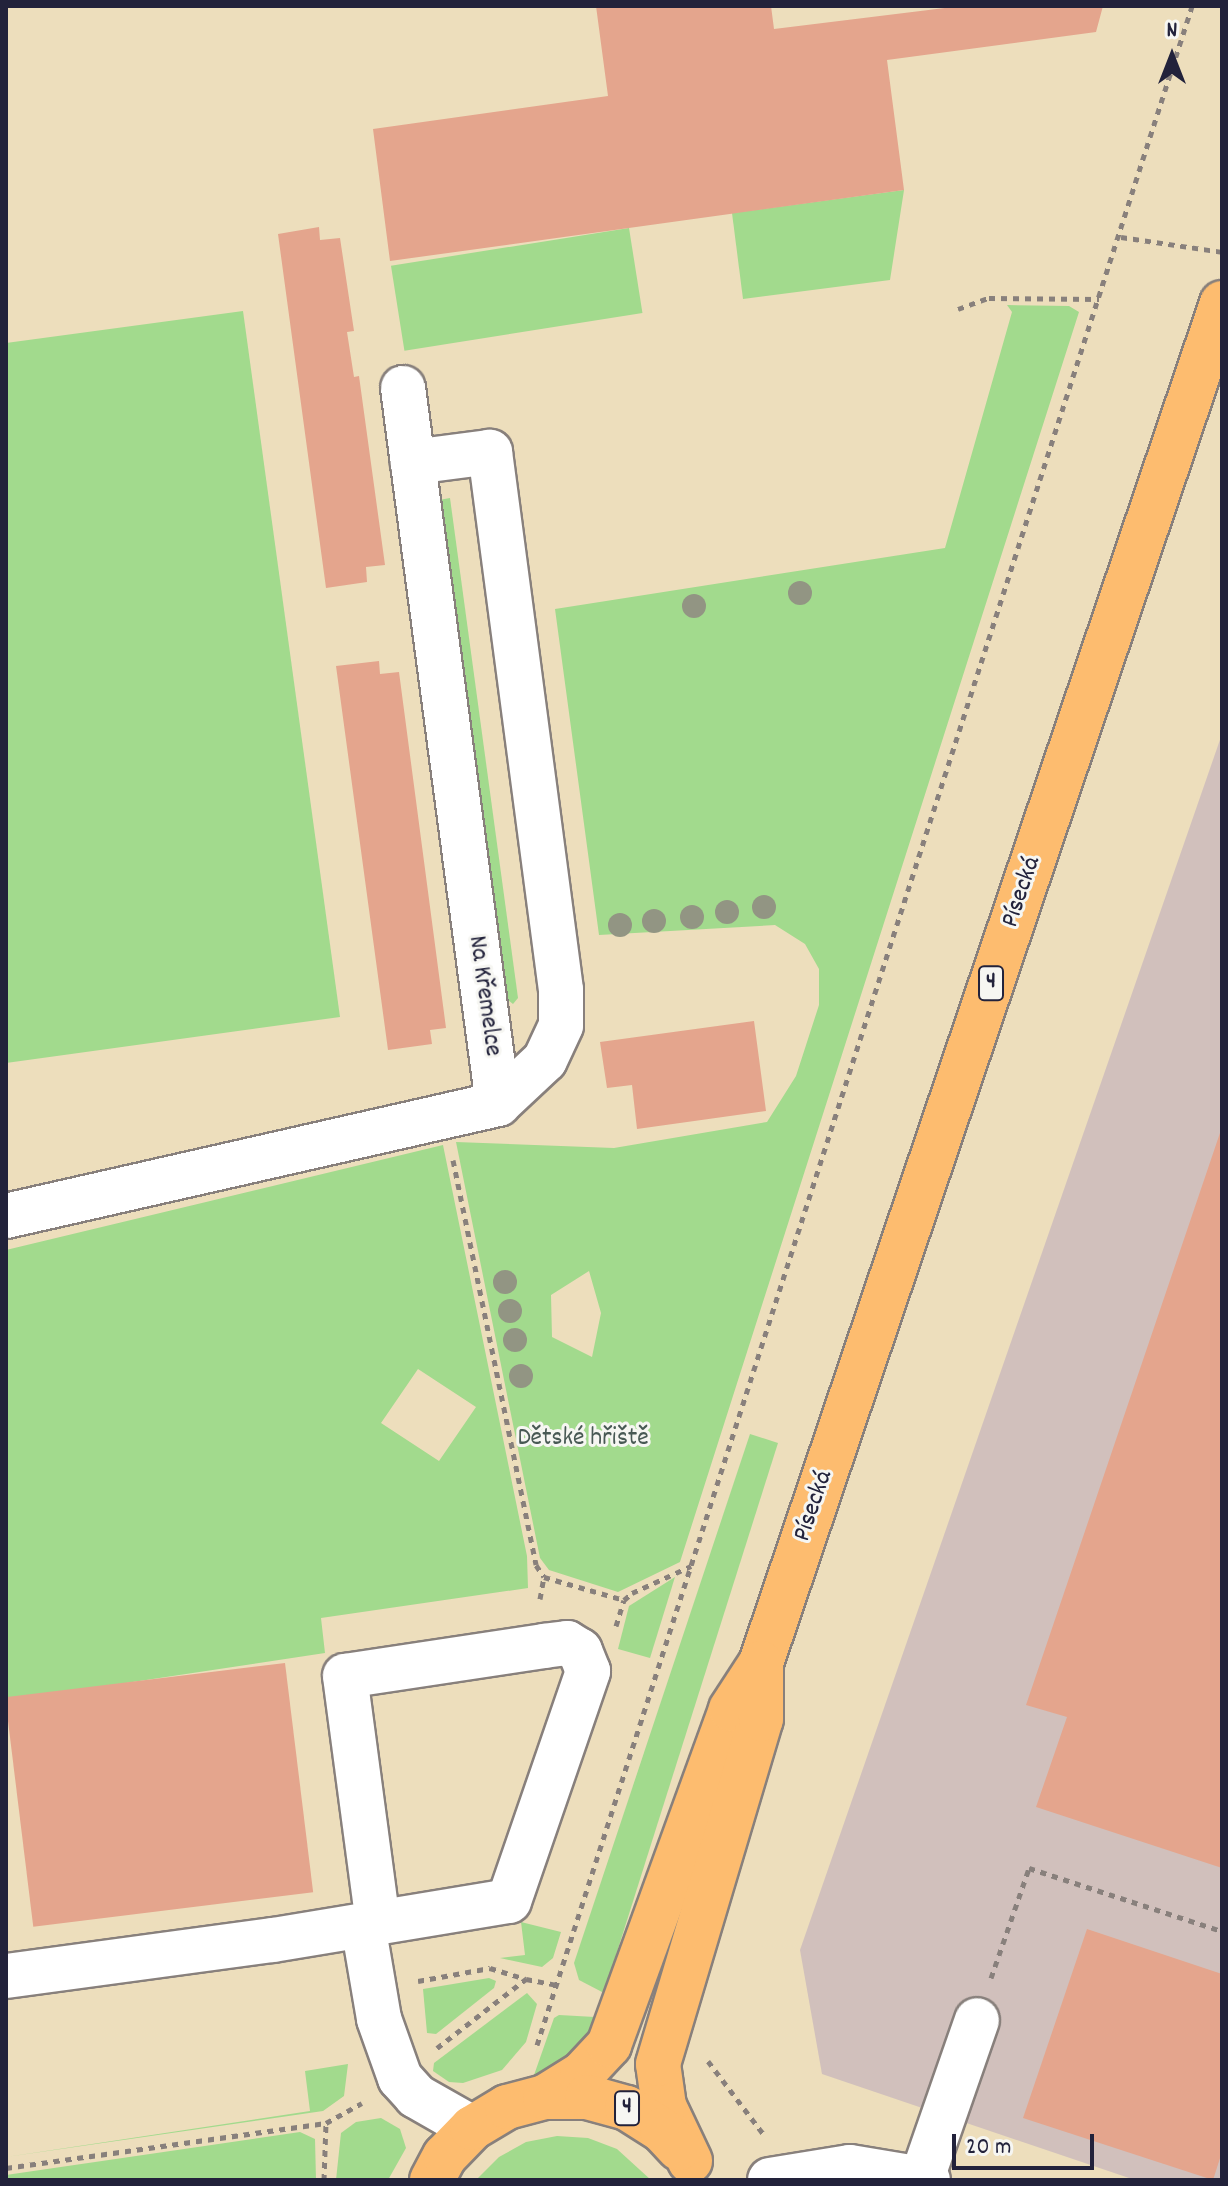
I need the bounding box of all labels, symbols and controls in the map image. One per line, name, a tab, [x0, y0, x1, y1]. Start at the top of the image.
north arrow	[1132, 16, 1212, 96]
text: N	[1167, 16, 1177, 47]
street label: Písecká	[995, 852, 1049, 932]
street label: Na Křemelce	[460, 934, 508, 1058]
road number: 4	[977, 963, 1005, 1003]
park label: Dětské hřiště	[517, 1423, 649, 1455]
street label: Písecká	[787, 1466, 841, 1546]
road number: 4	[613, 2088, 641, 2128]
scale bar	[956, 2118, 1098, 2168]
text: 20 m	[966, 2131, 1012, 2165]

